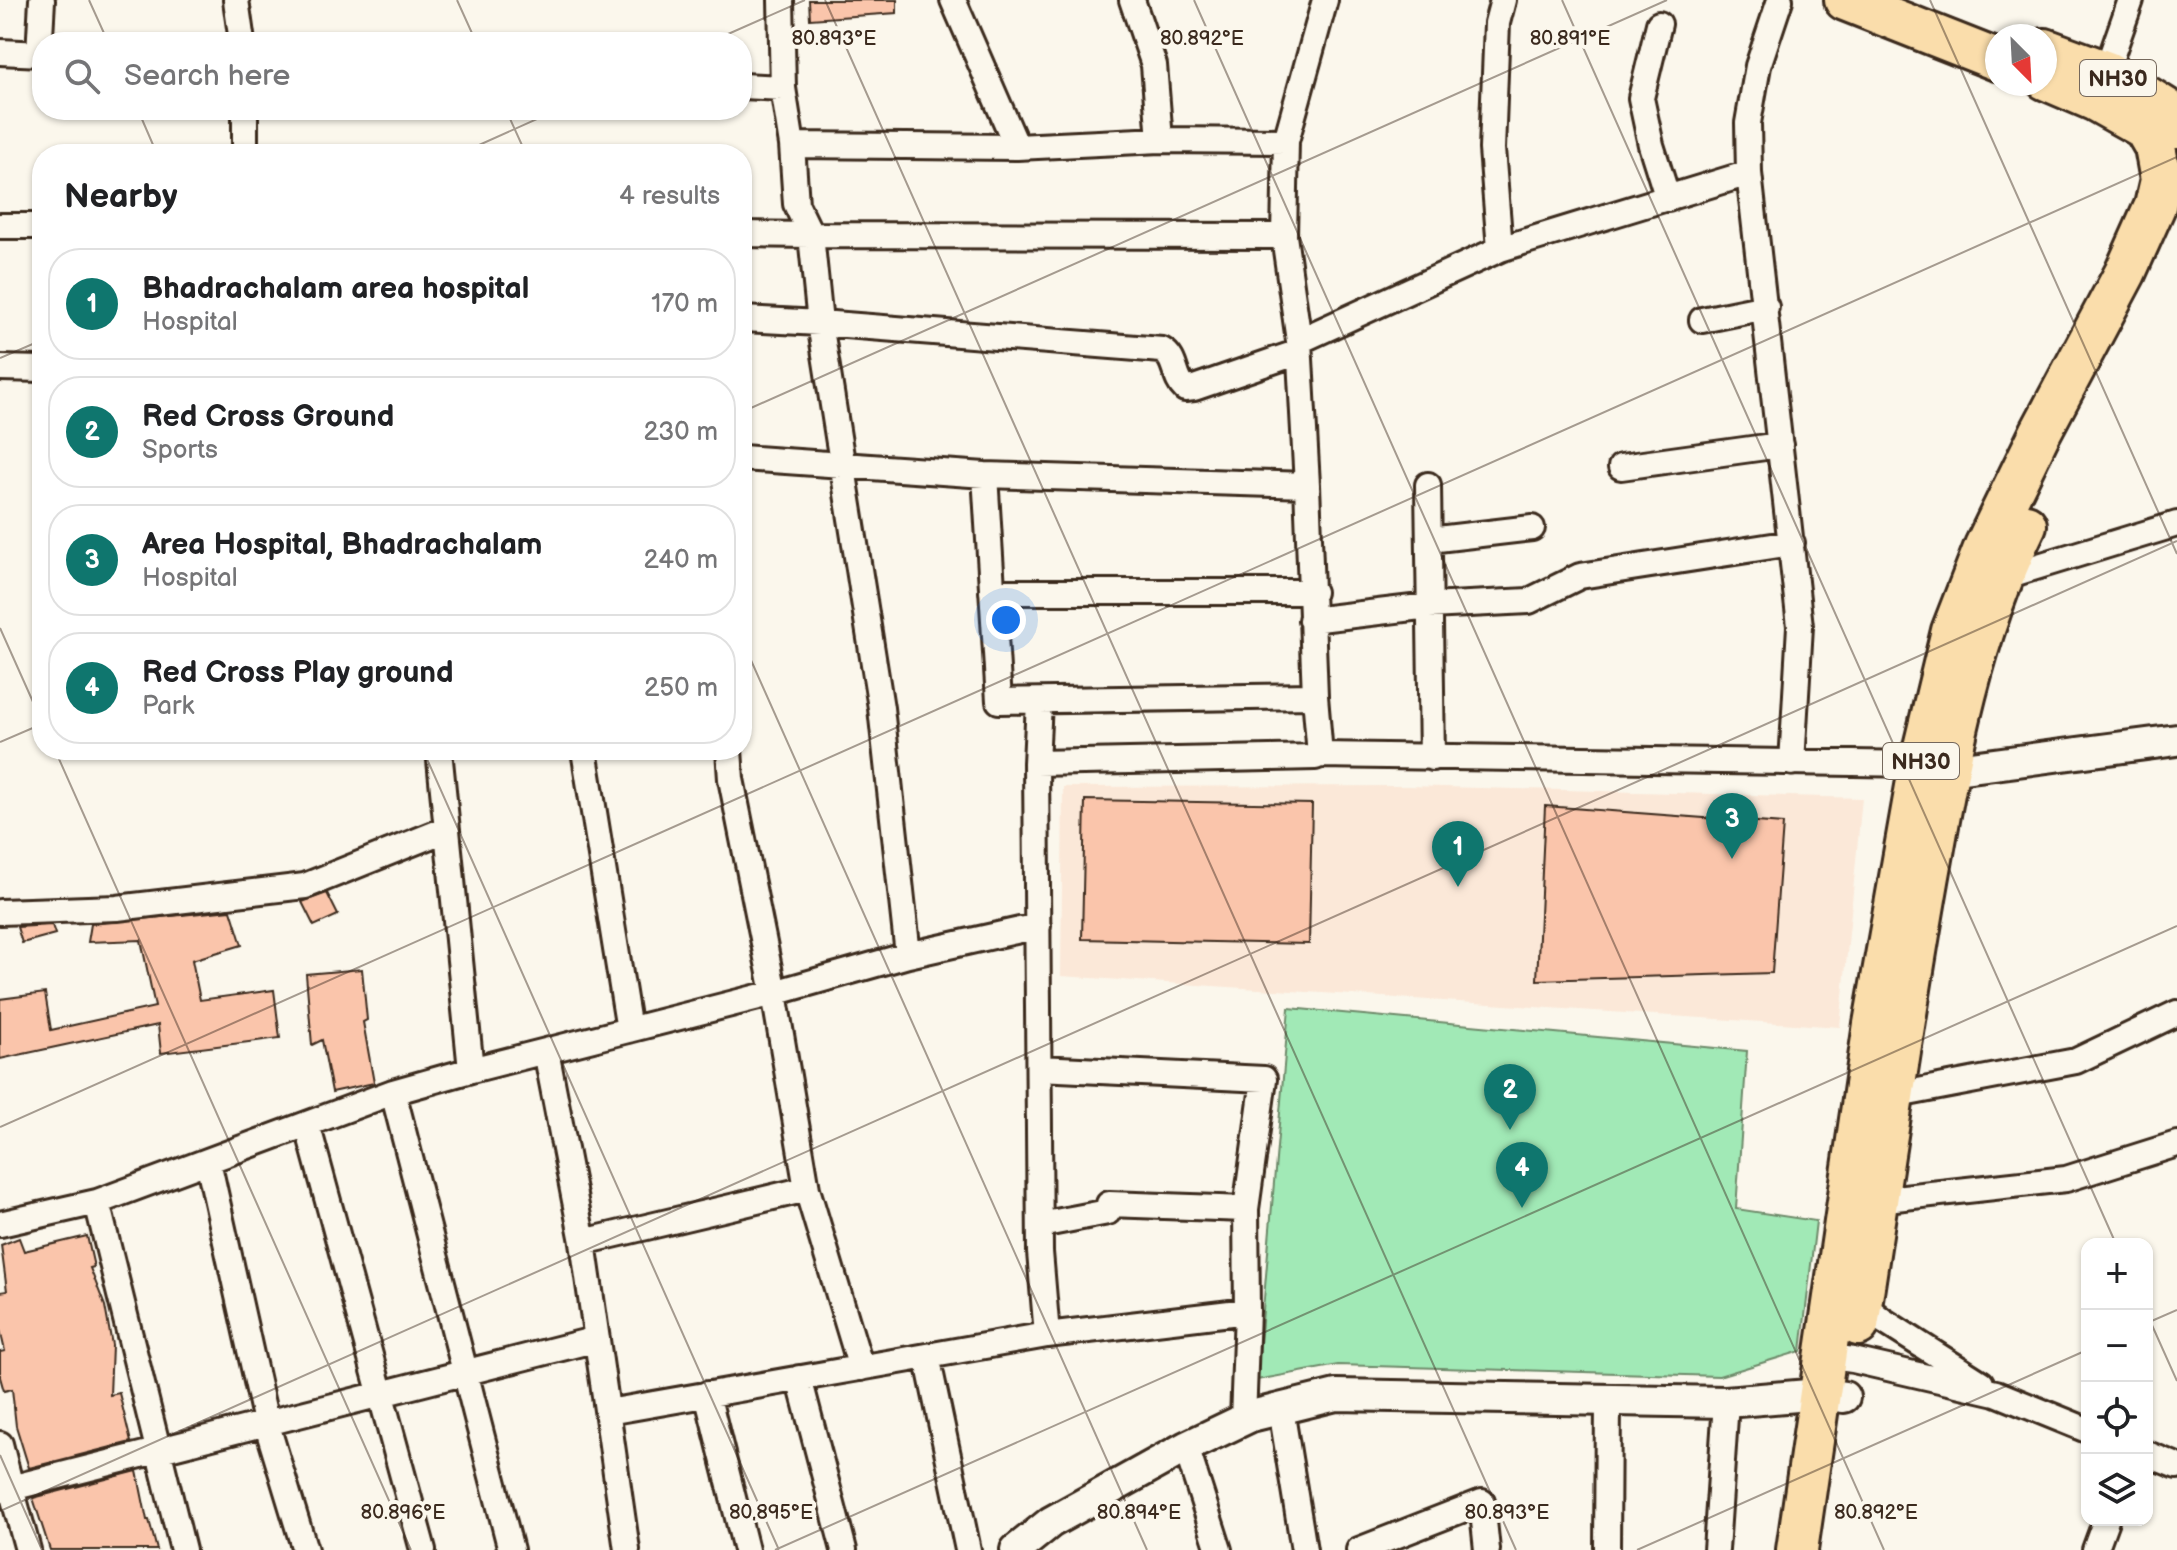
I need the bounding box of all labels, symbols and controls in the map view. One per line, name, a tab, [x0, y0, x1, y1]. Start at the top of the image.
north arrow	[1985, 24, 2057, 96]
text: 80.893°E	[792, 27, 876, 51]
text: 80.892°E	[1160, 27, 1244, 51]
text: 80.891°E	[1530, 27, 1610, 51]
search box	[32, 32, 752, 120]
icon: search	[60, 54, 104, 98]
text: Search here	[124, 58, 290, 94]
road number: NH30	[2080, 60, 2156, 96]
text: Nearby	[64, 176, 178, 217]
text: 4 results	[619, 181, 720, 212]
text: Bhadrachalam area hospital	[142, 271, 529, 307]
text: 1	[87, 289, 97, 320]
text: 170 m	[651, 289, 718, 320]
text: Hospital	[142, 307, 238, 338]
text: Red Cross Ground	[142, 399, 394, 435]
text: 2	[84, 417, 100, 448]
text: 230 m	[643, 417, 718, 448]
text: Sports	[142, 435, 218, 466]
text: Area Hospital, Bhadrachalam	[142, 527, 542, 563]
text: 3	[84, 545, 100, 576]
text: 240 m	[643, 545, 718, 576]
text: Hospital	[142, 563, 238, 594]
your location	[986, 600, 1026, 640]
text: Red Cross Play ground	[142, 655, 454, 691]
text: 4	[84, 673, 100, 704]
text: 250 m	[644, 673, 718, 704]
text: Park	[142, 691, 194, 722]
road number: NH30	[1883, 743, 1959, 779]
pin: 3	[1706, 793, 1758, 859]
pin: 1	[1432, 821, 1484, 887]
pin: 2	[1484, 1064, 1536, 1130]
pin: 4	[1496, 1142, 1548, 1208]
map controls	[2081, 1238, 2153, 1526]
button: +	[2081, 1238, 2153, 1310]
button: −	[2081, 1310, 2153, 1382]
button: locate	[2081, 1382, 2153, 1454]
button: layers	[2081, 1454, 2153, 1526]
text: 80.896°E	[361, 1501, 445, 1525]
text: 80.895°E	[729, 1501, 813, 1525]
text: 80.894°E	[1097, 1501, 1181, 1525]
text: 80.893°E	[1465, 1501, 1549, 1525]
text: 80.892°E	[1834, 1501, 1918, 1525]

